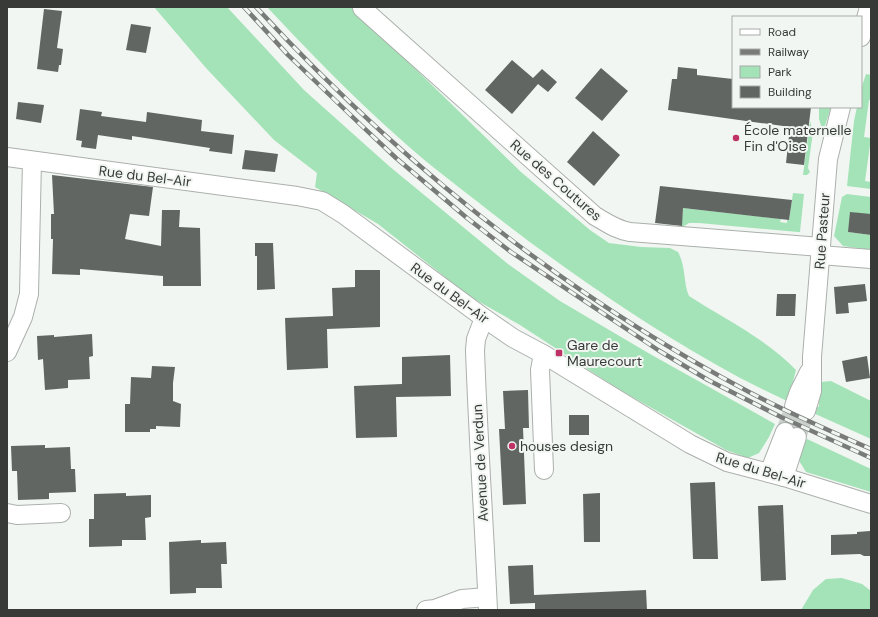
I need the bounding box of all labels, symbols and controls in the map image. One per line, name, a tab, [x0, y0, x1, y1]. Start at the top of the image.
legend	[732, 16, 862, 108]
text: Road	[768, 24, 796, 40]
text: Railway	[768, 44, 809, 60]
text: Park	[768, 64, 792, 80]
text: Building	[768, 84, 812, 100]
place label: École maternelle Fin d'Oise	[744, 121, 852, 155]
marker: École maternelle Fin d'Oise	[731, 133, 741, 143]
street label: Rue des Coutures	[507, 135, 605, 225]
street label: Rue du Bel-Air	[98, 161, 192, 191]
street label: Rue Pasteur	[810, 192, 834, 270]
street label: Rue du Bel-Air	[407, 258, 493, 328]
place label: Gare de Maurecourt	[567, 336, 642, 370]
marker: Gare de Maurecourt	[554, 348, 564, 358]
street label: Avenue de Verdun	[468, 404, 492, 522]
place label: houses design	[520, 437, 613, 455]
marker: houses design	[507, 441, 517, 451]
street label: Rue du Bel-Air	[714, 448, 808, 492]

